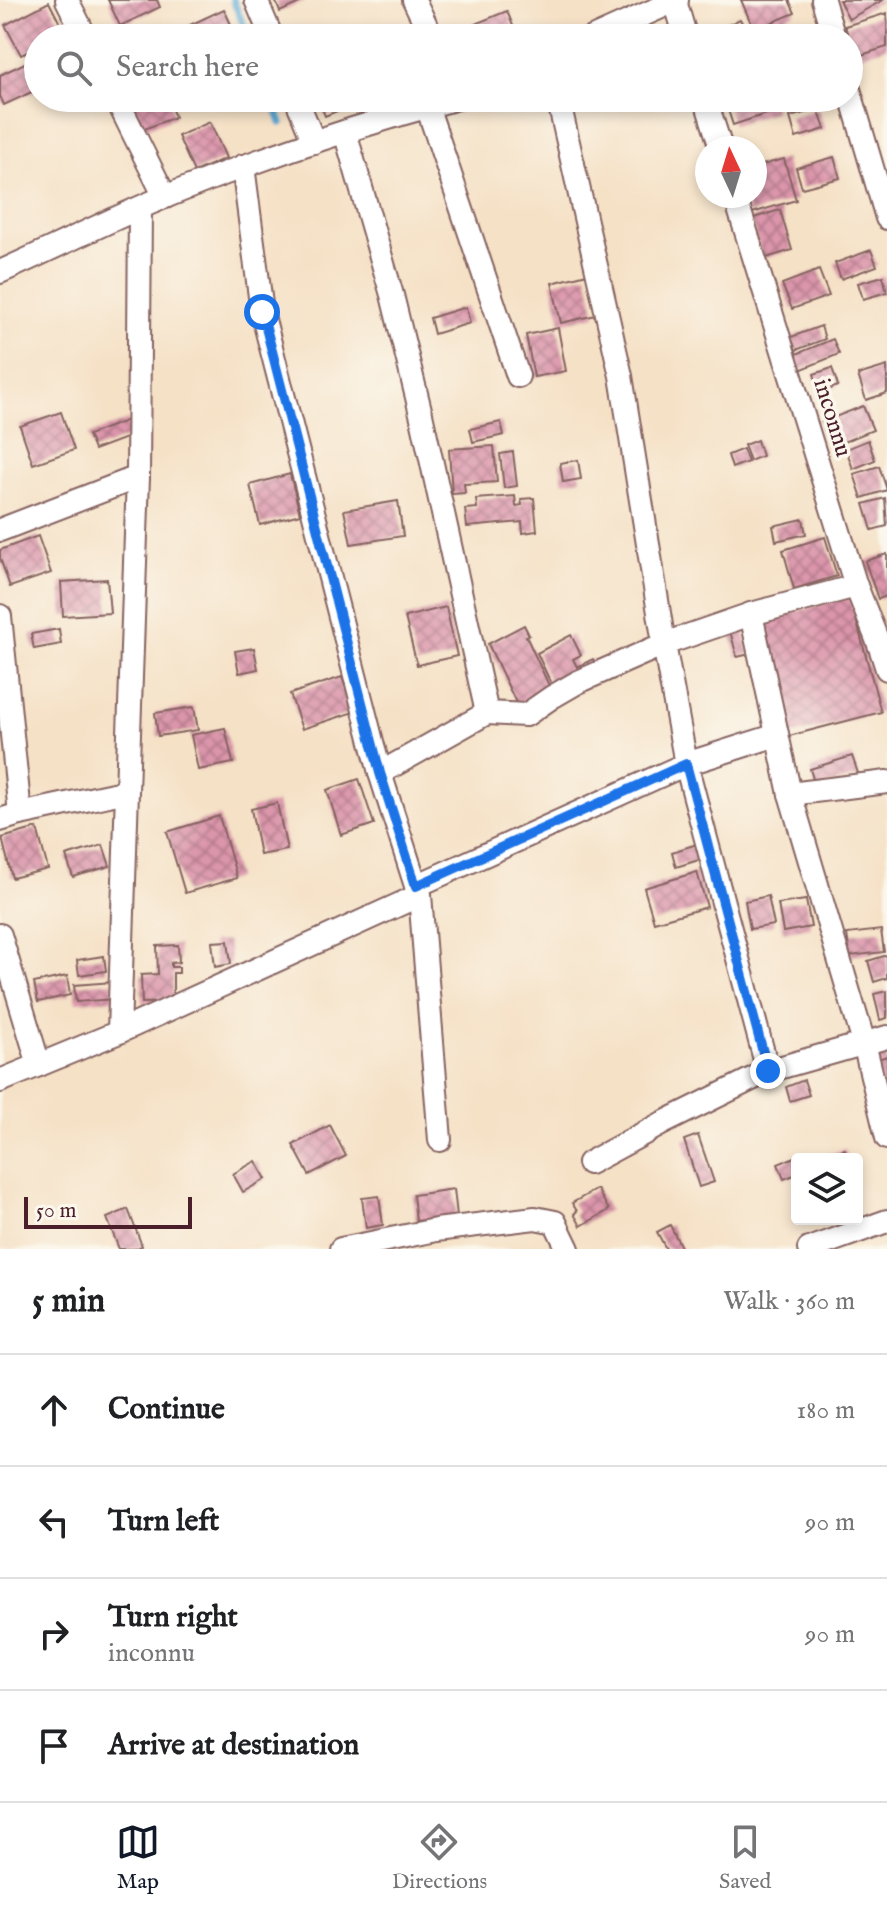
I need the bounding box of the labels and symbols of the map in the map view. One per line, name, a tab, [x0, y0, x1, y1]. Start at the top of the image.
north arrow	[695, 136, 767, 208]
route start	[244, 294, 280, 330]
street label: inconnu	[805, 375, 859, 461]
route end	[750, 1053, 786, 1089]
scale bar	[24, 1193, 192, 1229]

